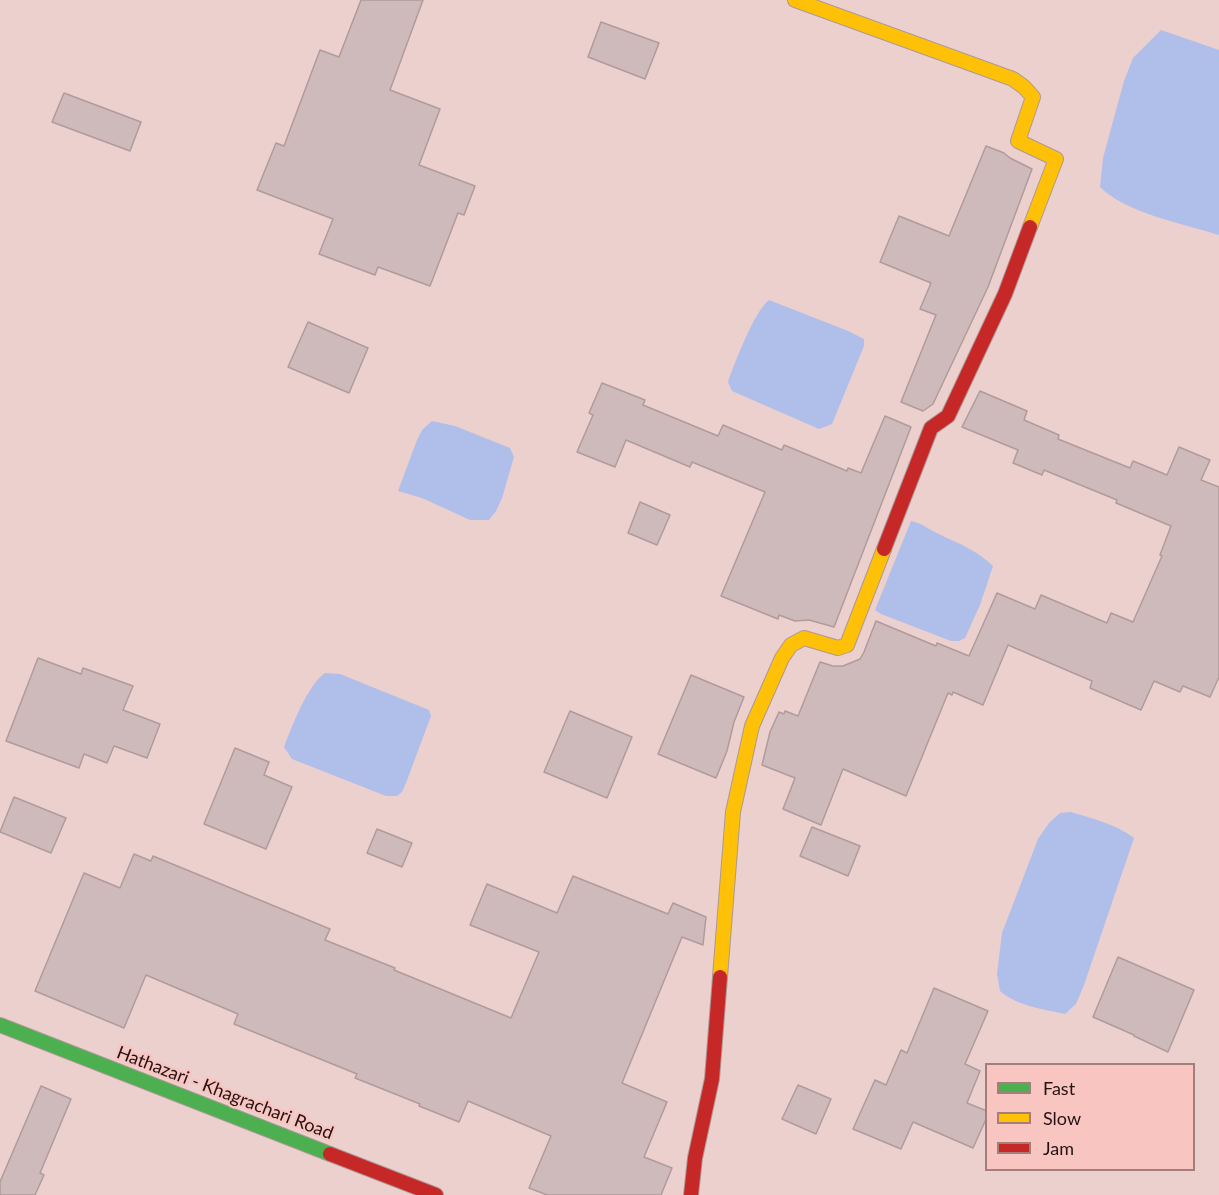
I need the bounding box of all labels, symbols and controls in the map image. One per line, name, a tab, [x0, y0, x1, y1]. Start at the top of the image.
street label: Hathazari - Khagrachari Road	[114, 1042, 336, 1144]
legend	[985, 1063, 1195, 1171]
text: Fast	[1043, 1077, 1075, 1099]
text: Slow	[1043, 1107, 1081, 1129]
text: Jam	[1043, 1137, 1074, 1159]

